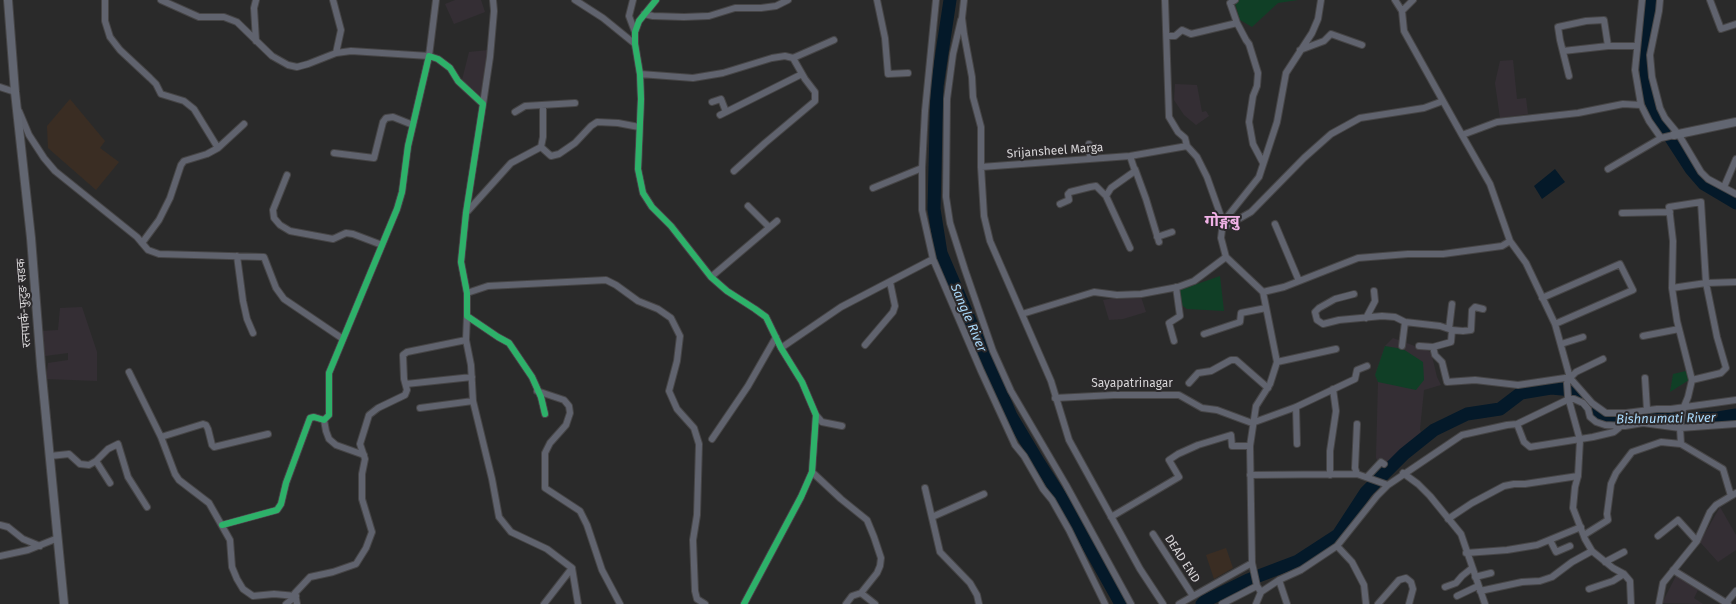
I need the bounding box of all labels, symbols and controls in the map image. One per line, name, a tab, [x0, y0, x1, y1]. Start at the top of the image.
street label: Srijansheel Marga	[1006, 140, 1104, 162]
district label: गोङ्गबु	[1204, 212, 1240, 232]
street label: रत्नपार्क-फुटुङ सडक	[14, 258, 34, 348]
water label: Sangle River	[947, 282, 989, 354]
street label: Sayapatrinagar	[1091, 377, 1173, 391]
water label: Bishnumati River	[1616, 410, 1716, 428]
street label: DEAD END	[1161, 532, 1203, 586]

